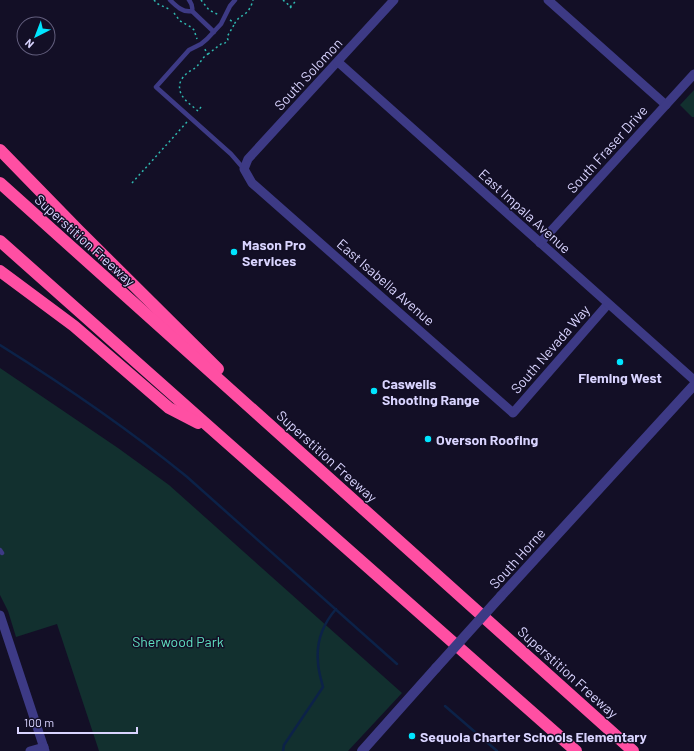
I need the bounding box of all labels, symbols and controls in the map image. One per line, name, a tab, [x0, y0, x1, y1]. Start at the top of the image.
north arrow	[16, 16, 56, 56]
street label: South Solomon	[270, 35, 346, 113]
text: N	[22, 37, 36, 51]
street label: South Fraser Drive	[563, 102, 651, 196]
street label: East Impala Avenue	[475, 165, 575, 257]
street label: Superstition Freeway	[31, 191, 139, 290]
street label: East Isabella Avenue	[334, 235, 438, 329]
place label: Mason Pro Services	[242, 236, 306, 269]
marker: Mason Pro Services	[229, 247, 239, 257]
street label: South Nevada Way	[507, 301, 593, 397]
marker: Fleming West	[615, 357, 625, 367]
place label: Fleming West	[578, 369, 662, 386]
place label: Caswells Shooting Range	[382, 375, 480, 408]
marker: Caswells Shooting Range	[369, 386, 379, 396]
street label: Superstition Freeway	[273, 407, 381, 506]
place label: Overson Roofing	[436, 431, 538, 448]
marker: Overson Roofing	[423, 434, 433, 444]
street label: South Horne	[485, 524, 549, 592]
street label: Superstition Freeway	[514, 623, 622, 722]
park label: Sherwood Park	[132, 633, 224, 650]
scale bar	[18, 709, 137, 735]
text: 100 m	[24, 715, 54, 729]
place label: Sequoia Charter Schools Elementary	[420, 728, 647, 745]
marker: Sequoia Charter Schools Elementary	[407, 731, 417, 741]

